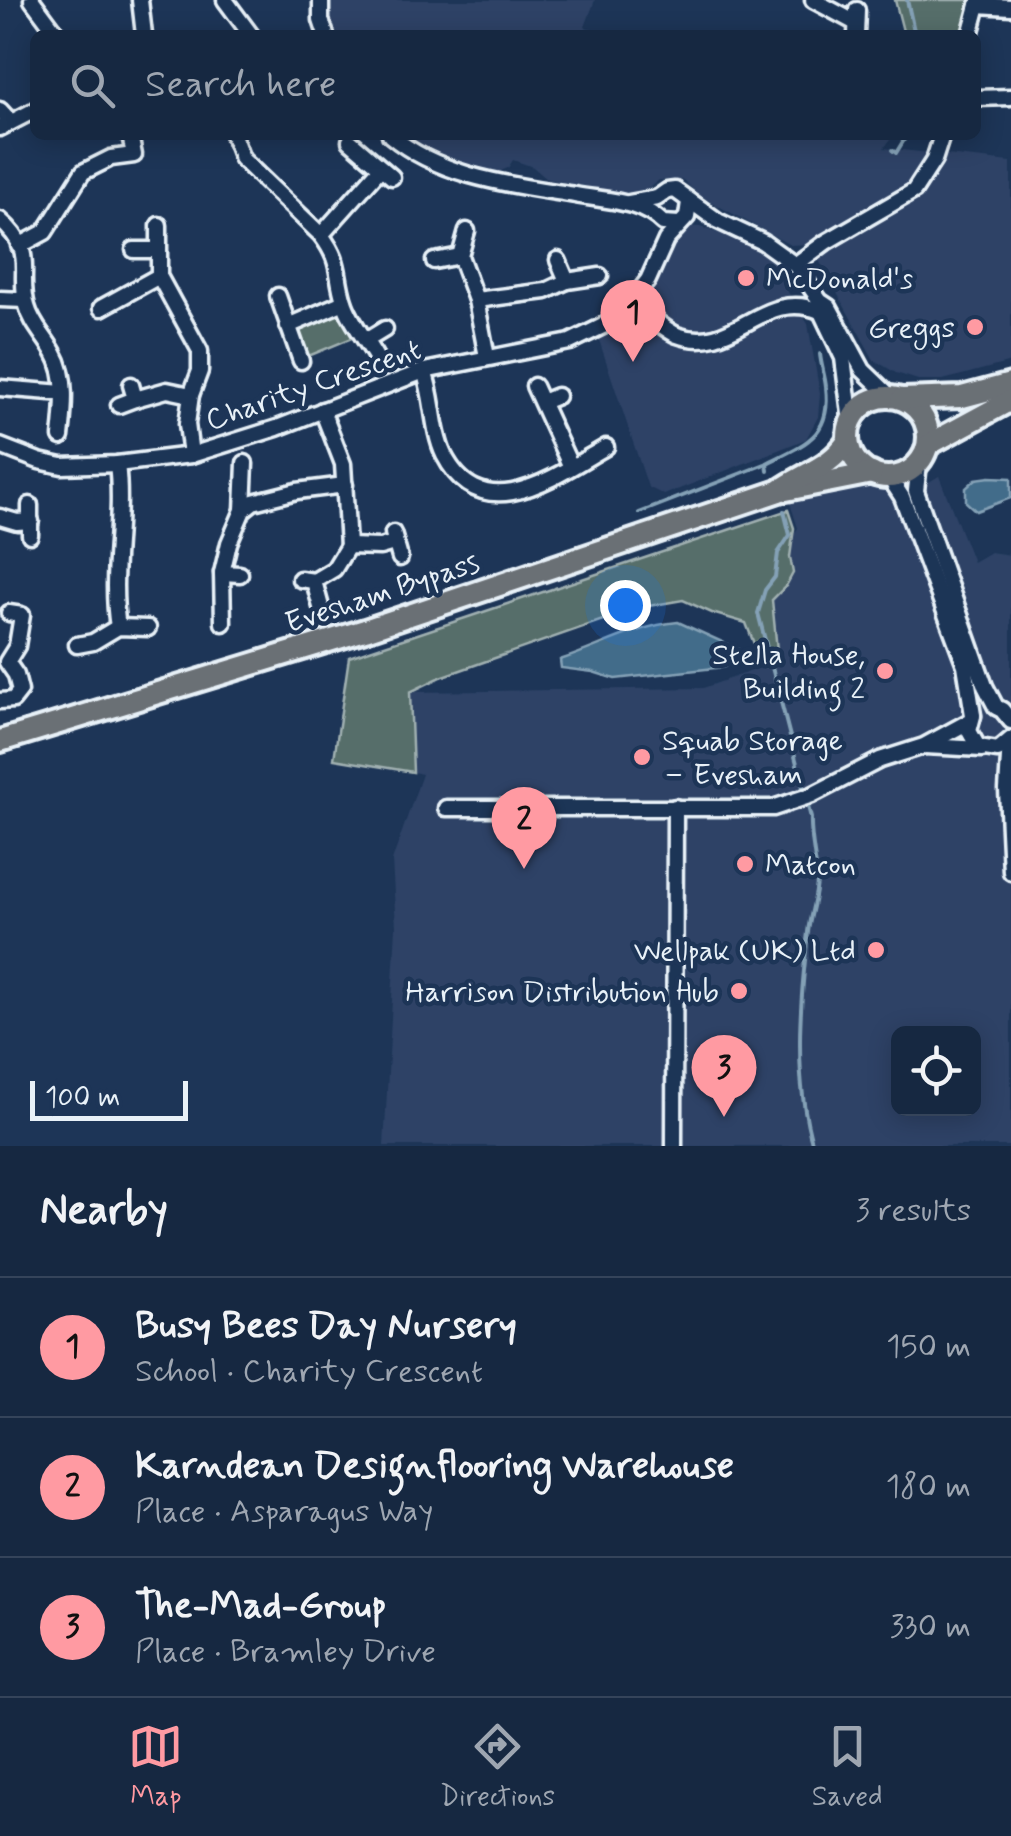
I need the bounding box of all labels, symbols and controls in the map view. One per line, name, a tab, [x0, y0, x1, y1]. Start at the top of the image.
search box	[30, 30, 981, 140]
icon: search	[65, 58, 120, 113]
text: Search here	[145, 61, 336, 110]
place label: McDonald's	[766, 260, 913, 299]
marker: McDonald's	[735, 267, 757, 289]
pin: 1	[600, 280, 666, 362]
place label: Greggs	[868, 309, 955, 350]
marker: Greggs	[964, 316, 986, 338]
street label: Charity Crescent	[201, 330, 426, 441]
street label: Evesham Bypass	[280, 544, 485, 643]
your location	[600, 580, 651, 631]
place label: Stella House, Building 2	[712, 636, 865, 712]
marker: Stella House, Building 2	[874, 660, 896, 682]
place label: Squab Storage – Evesham	[662, 722, 843, 795]
marker: Squab Storage – Evesham	[631, 746, 653, 768]
pin: 2	[492, 786, 556, 869]
place label: Matcon	[765, 846, 856, 885]
marker: Matcon	[734, 853, 756, 875]
place label: Wellpak (UK) Ltd	[634, 932, 856, 971]
marker: Wellpak (UK) Ltd	[865, 939, 887, 961]
place label: Harrison Distribution Hub	[405, 973, 719, 1012]
marker: Harrison Distribution Hub	[728, 980, 750, 1002]
map controls	[891, 1026, 981, 1116]
button: locate	[891, 1026, 981, 1116]
pin: 3	[692, 1034, 756, 1117]
scale bar	[30, 1076, 188, 1120]
text: 100 m	[45, 1080, 120, 1117]
text: Nearby	[40, 1184, 168, 1239]
text: 3 results	[855, 1190, 971, 1232]
text: Busy Bees Day Nursery	[135, 1302, 517, 1351]
text: 1	[65, 1326, 80, 1368]
text: 150 m	[886, 1326, 971, 1368]
text: School · Charity Crescent	[135, 1351, 483, 1393]
text: Karndean Designflooring Warehouse	[135, 1442, 734, 1491]
text: 2	[65, 1466, 80, 1508]
text: 180 m	[886, 1466, 971, 1508]
text: Place · Asparagus Way	[135, 1491, 433, 1533]
text: The-Mad-Group	[135, 1582, 386, 1631]
text: 3	[65, 1606, 80, 1648]
text: 330 m	[890, 1606, 971, 1648]
text: Place · Bramley Drive	[135, 1631, 436, 1673]
tab: Map	[128, 1719, 183, 1816]
tab: Directions	[440, 1719, 555, 1816]
tab: Saved	[812, 1719, 883, 1816]

